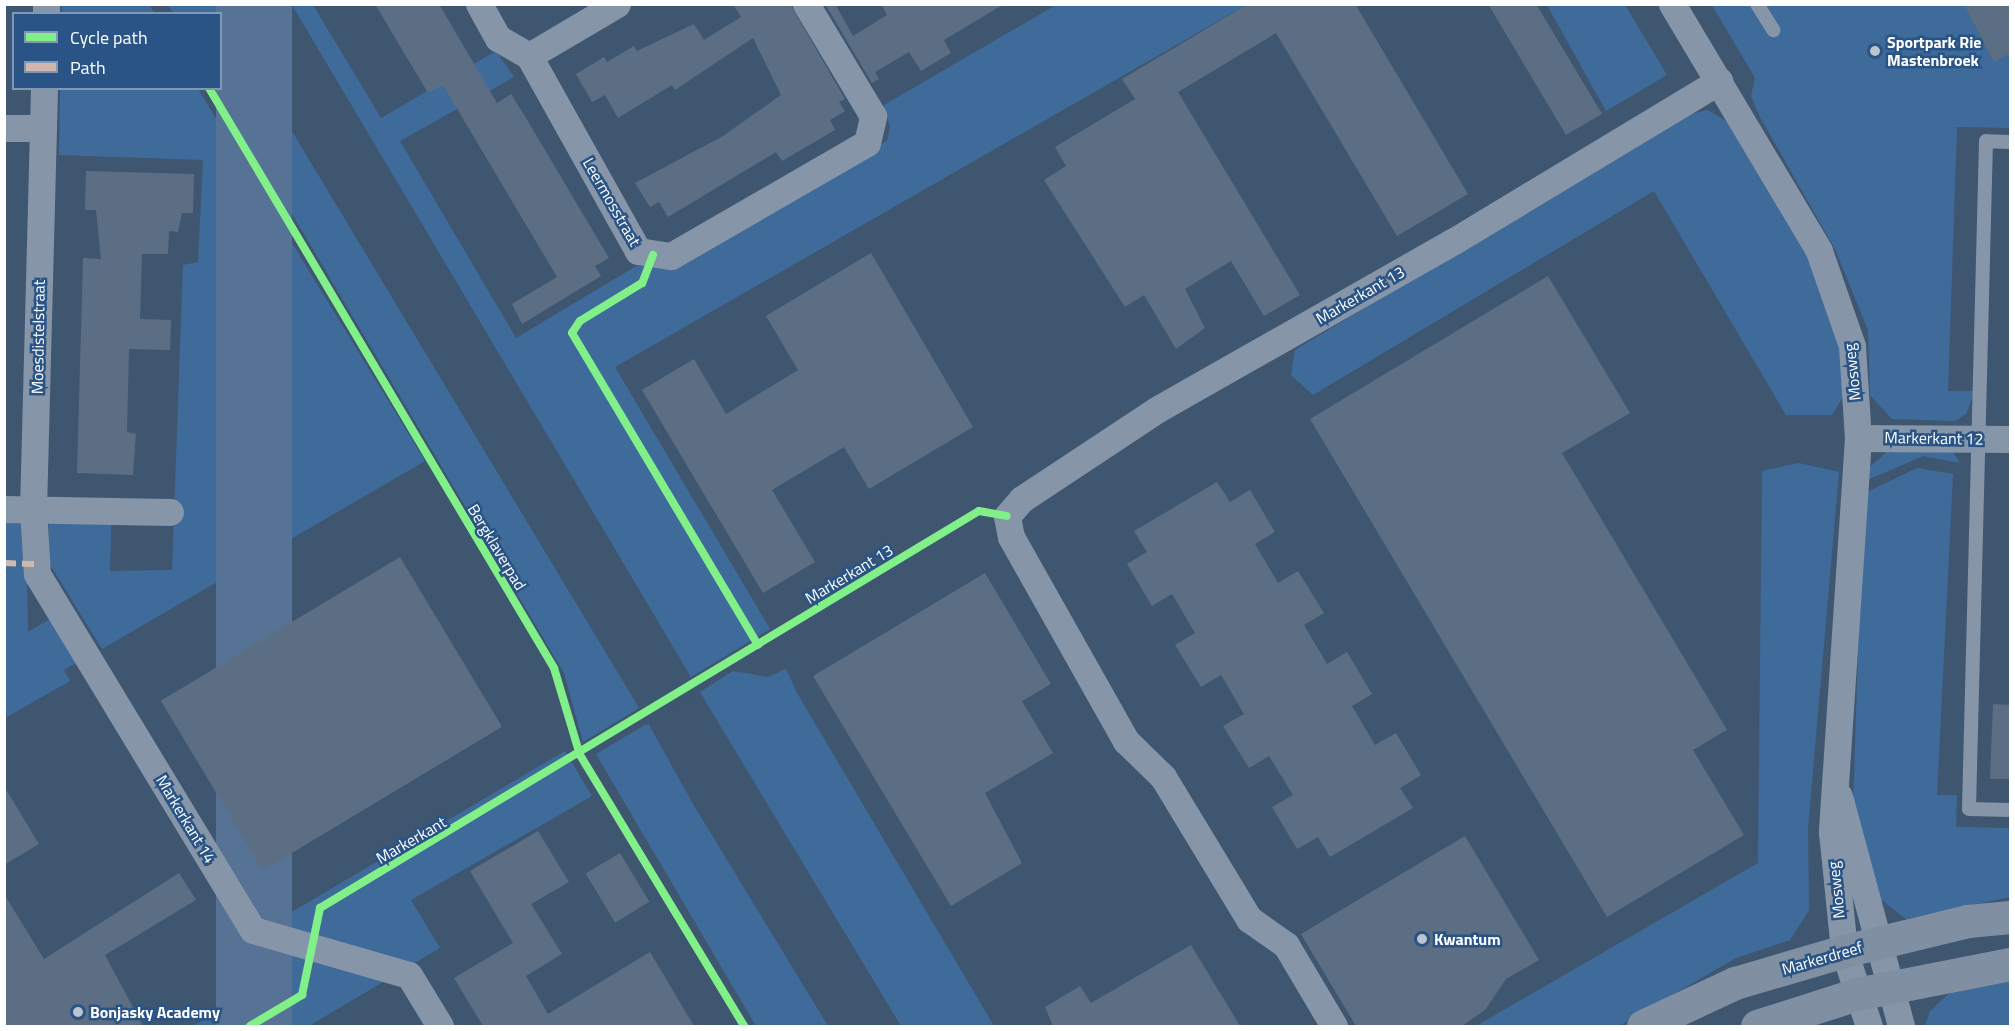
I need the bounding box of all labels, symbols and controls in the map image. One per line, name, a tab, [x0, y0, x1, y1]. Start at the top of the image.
legend	[12, 12, 222, 90]
text: Cycle path	[70, 24, 148, 51]
place label: Sportpark Rie Mastenbroek	[1887, 32, 1981, 70]
marker: Sportpark Rie Mastenbroek	[1868, 44, 1882, 58]
text: Path	[70, 54, 106, 81]
street label: Leermosstraat	[579, 154, 645, 250]
street label: Markerkant 13	[1312, 262, 1408, 328]
street label: Moesdistelstraat	[27, 280, 49, 394]
street label: Mosweg	[1839, 342, 1865, 402]
street label: Markerkant 12	[1884, 428, 1984, 448]
street label: Bergklaverpad	[464, 501, 530, 593]
street label: Markerkant 13	[801, 540, 897, 608]
street label: Markerkant 14	[152, 771, 220, 867]
street label: Markerkant	[372, 812, 450, 868]
street label: Mosweg	[1823, 860, 1849, 920]
place label: Kwantum	[1434, 929, 1501, 949]
marker: Kwantum	[1415, 932, 1429, 946]
street label: Markerdreef	[1779, 937, 1865, 979]
place label: Bonjasky Academy	[90, 1002, 220, 1022]
marker: Bonjasky Academy	[71, 1005, 85, 1019]

